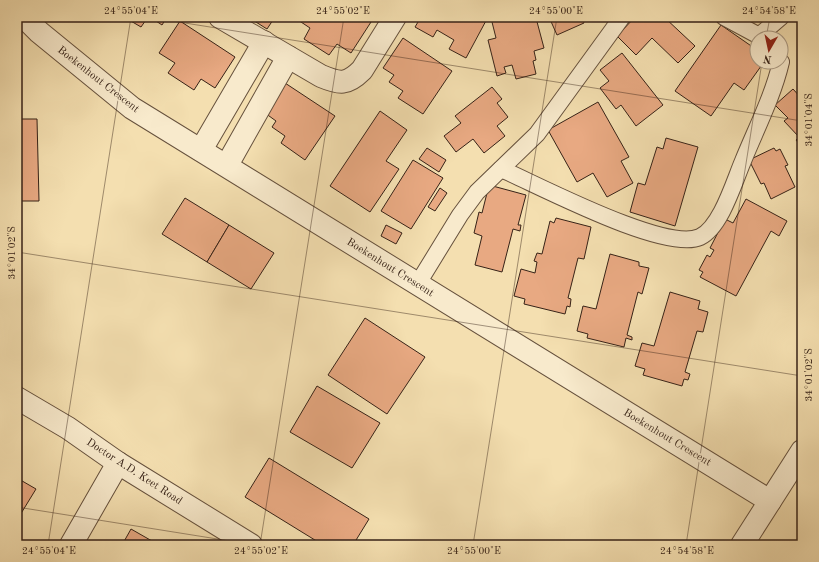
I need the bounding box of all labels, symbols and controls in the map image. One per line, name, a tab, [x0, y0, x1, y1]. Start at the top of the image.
text: 24°55'04"E	[104, 6, 158, 16]
text: 24°55'02"E	[316, 6, 370, 16]
text: 24°55'00"E	[529, 6, 583, 16]
text: 24°54'58"E	[742, 6, 796, 16]
north arrow	[749, 30, 789, 70]
street label: Boekenhout Crescent	[55, 45, 141, 115]
text: N	[762, 52, 773, 64]
text: 34°01'04"S	[804, 93, 814, 147]
text: 34°01'02"S	[7, 226, 17, 280]
street label: Boekenhout Crescent	[344, 237, 436, 299]
text: 34°01'02"S	[804, 348, 814, 402]
street label: Boekenhout Crescent	[621, 407, 713, 469]
street label: Doctor A.D. Keet Road	[84, 437, 184, 507]
text: 24°55'04"E	[22, 546, 76, 556]
text: 24°55'02"E	[234, 546, 288, 556]
text: 24°55'00"E	[447, 546, 501, 556]
text: 24°54'58"E	[660, 546, 714, 556]

